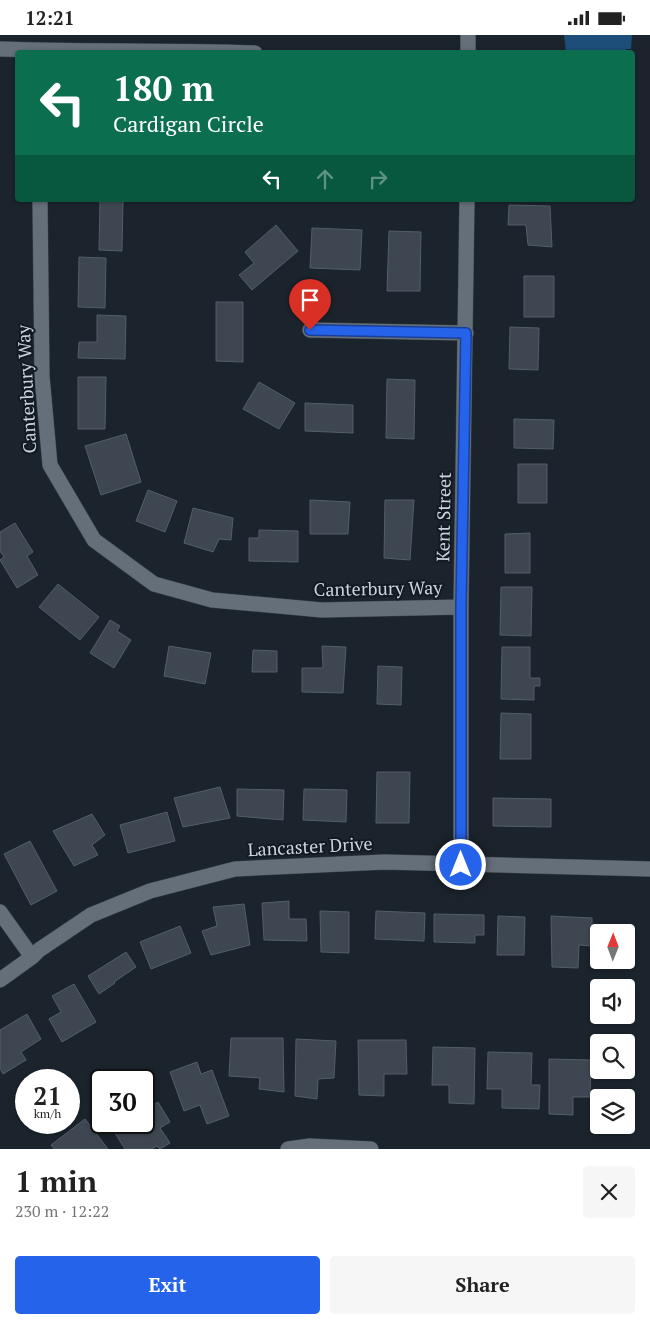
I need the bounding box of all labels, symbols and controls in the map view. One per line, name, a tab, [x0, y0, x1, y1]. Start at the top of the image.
text: 12:21	[25, 5, 74, 30]
text: 180 m	[113, 65, 214, 111]
icon: left	[30, 70, 95, 135]
text: Cardigan Circle	[113, 109, 264, 138]
icon: left	[258, 165, 286, 193]
icon: ahead	[311, 165, 339, 193]
icon: right	[364, 165, 392, 193]
pin	[289, 279, 331, 330]
icon: arrive	[296, 286, 324, 314]
street label: Canterbury Way	[11, 323, 41, 454]
street label: Kent Street	[430, 472, 456, 562]
street label: Canterbury Way	[313, 575, 443, 601]
street label: Lancaster Drive	[247, 831, 373, 861]
position arrow	[434, 838, 486, 890]
north arrow	[590, 924, 635, 969]
map controls	[590, 924, 635, 1134]
button: sound	[590, 979, 635, 1024]
button: search	[590, 1034, 635, 1079]
speed limit sign: 30	[90, 1069, 155, 1134]
text: 21	[33, 1079, 62, 1112]
button: layers	[590, 1089, 635, 1134]
text: km/h	[34, 1106, 61, 1121]
text: 1 min	[15, 1161, 97, 1201]
button: close	[583, 1166, 635, 1218]
text: 230 m · 12:22	[15, 1200, 109, 1222]
button: Exit	[15, 1256, 320, 1314]
button: Share	[330, 1256, 635, 1314]

